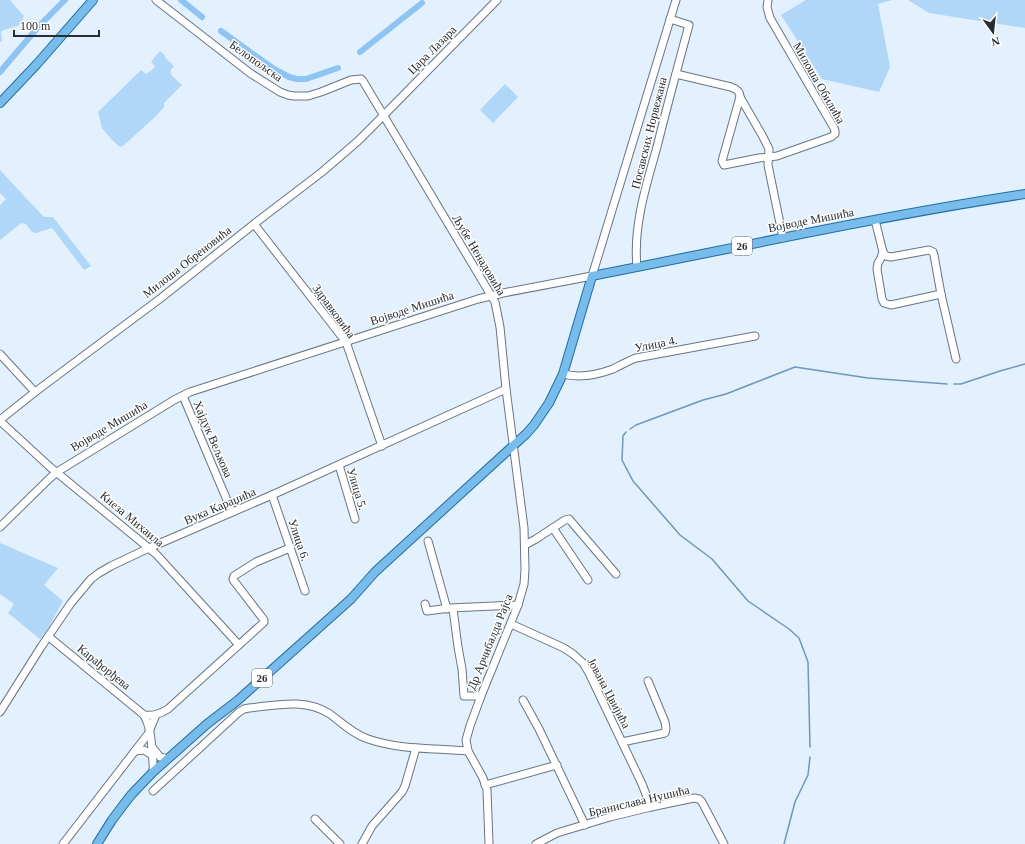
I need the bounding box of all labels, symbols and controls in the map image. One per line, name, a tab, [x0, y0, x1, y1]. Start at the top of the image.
scale bar	[14, 12, 99, 38]
north arrow	[973, 12, 1013, 52]
text: 100 m	[20, 19, 51, 33]
street label: Цара Лазара	[405, 22, 460, 77]
text: N	[990, 35, 1001, 48]
street label: Белопољска	[227, 38, 286, 85]
street label: Милоша Обилића	[790, 40, 848, 127]
street label: Посавских Норвежана	[628, 75, 670, 190]
street label: Војводе Мишића	[767, 205, 856, 235]
street label: Љубе Ненадовића	[449, 212, 509, 299]
street label: Милоша Обреновића	[140, 223, 235, 301]
road number: 26	[732, 237, 752, 255]
street label: Здравковића	[310, 281, 359, 341]
street label: Војводе Мишића	[368, 288, 456, 328]
street label: Улица 4.	[633, 333, 679, 355]
street label: Војводе Мишића	[68, 397, 151, 454]
street label: Хајдук Вељкова	[190, 398, 236, 480]
street label: Улица 5.	[344, 466, 370, 512]
street label: Вука Караџића	[182, 484, 259, 527]
street label: Кнеза Михаила	[97, 488, 167, 550]
street label: Улица 6.	[285, 517, 313, 563]
street label: Др Арчибалда Рајса	[464, 591, 516, 692]
street label: Карађорђева	[75, 641, 134, 693]
street label: Јована Цвијића	[584, 655, 634, 731]
road number: 26	[252, 669, 272, 687]
street label: Бранислава Нушића	[587, 782, 691, 819]

